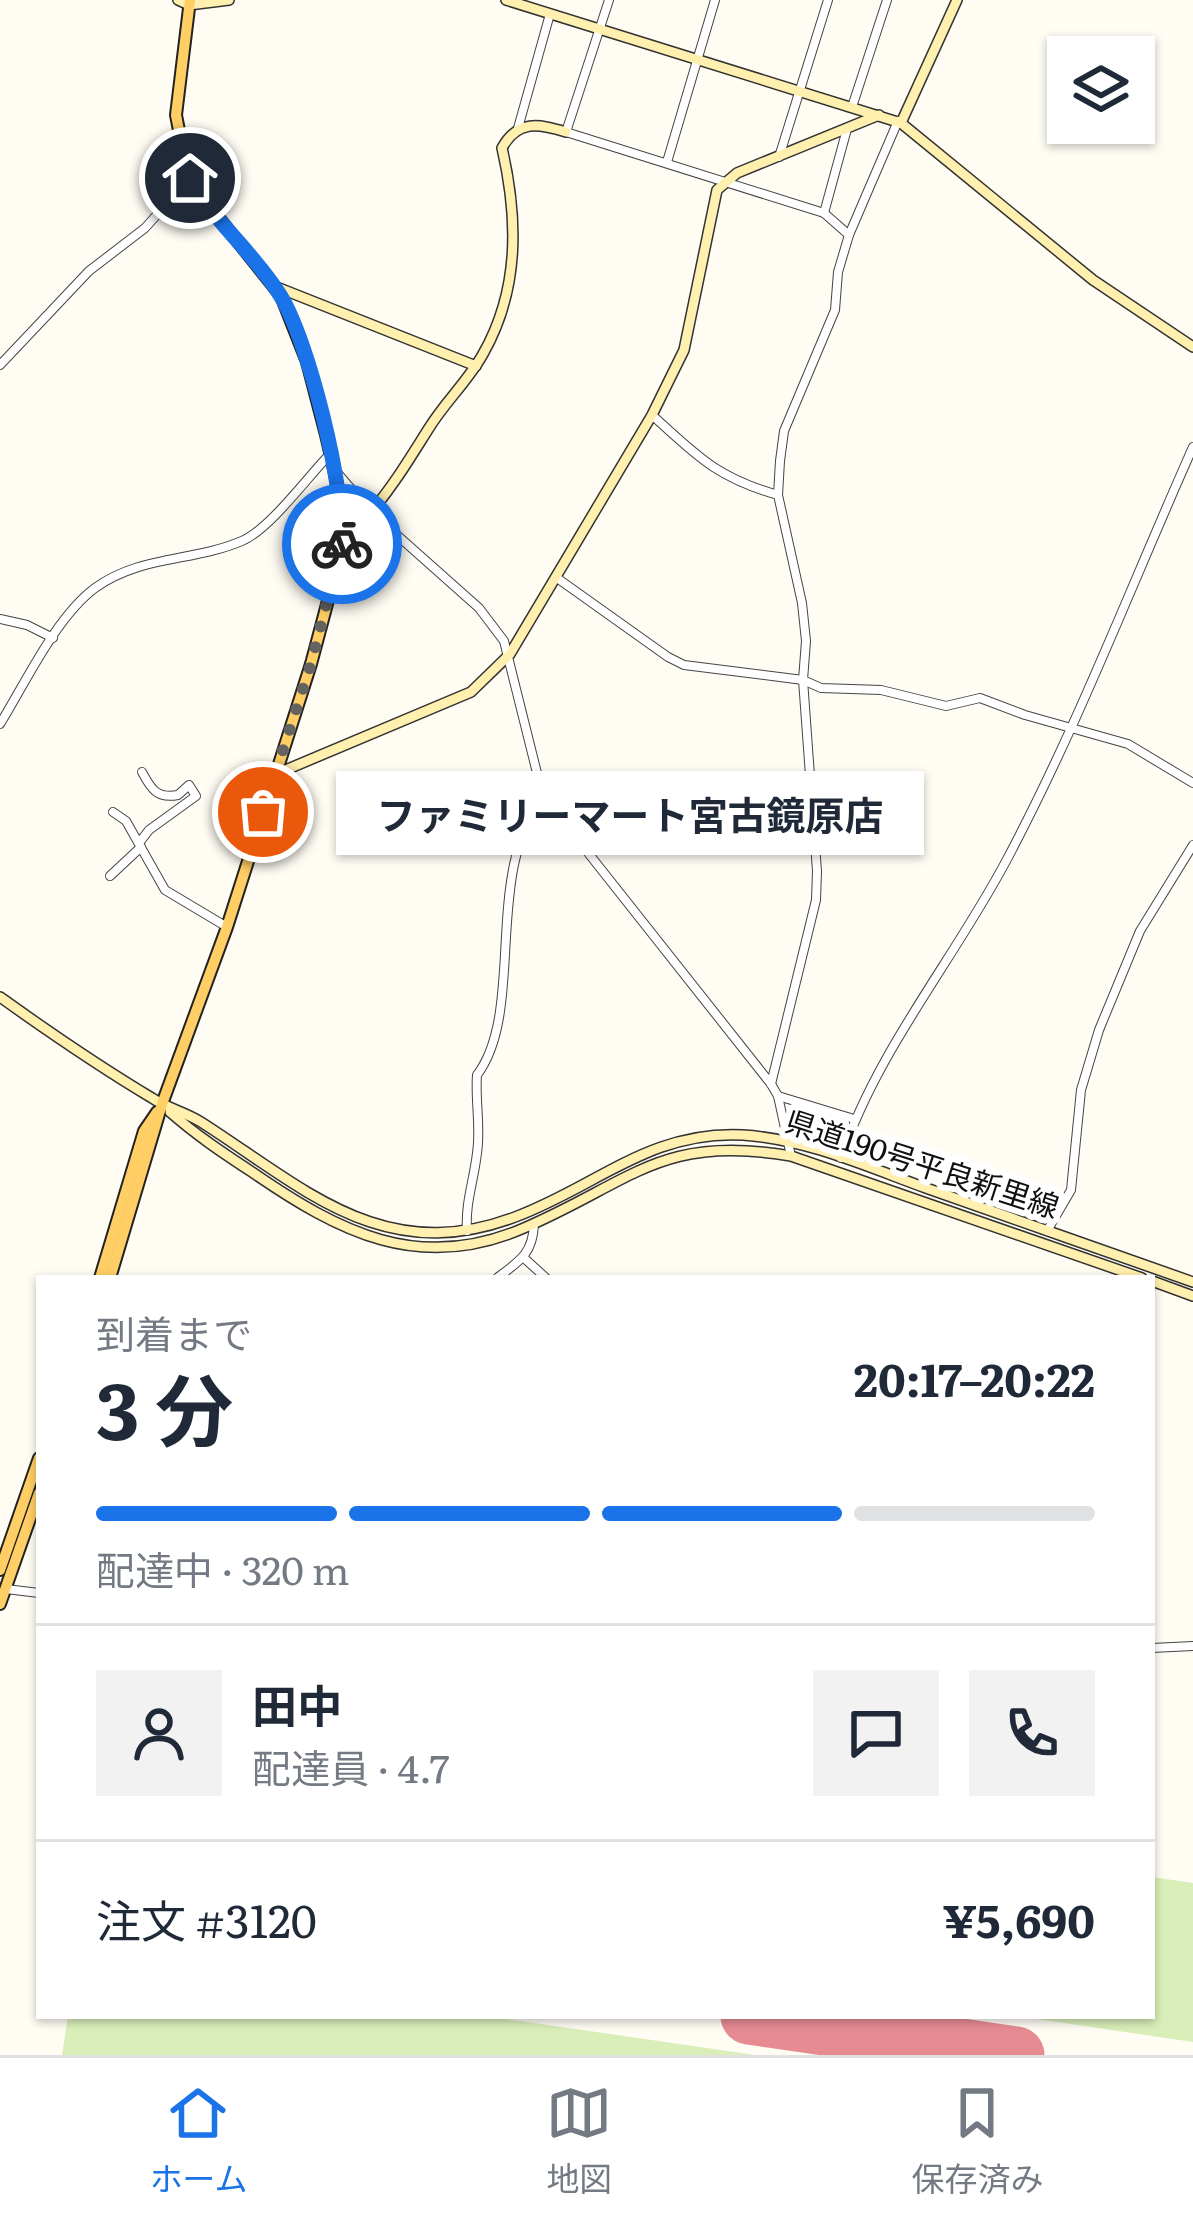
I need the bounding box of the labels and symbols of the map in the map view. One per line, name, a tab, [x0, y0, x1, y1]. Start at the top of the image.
pin	[139, 127, 241, 229]
courier	[282, 484, 402, 604]
pin	[212, 761, 314, 863]
callout: ファミリーマート宮古鏡原店	[335, 770, 923, 854]
street label: 県道190号平良新里線	[780, 1097, 1065, 1227]

